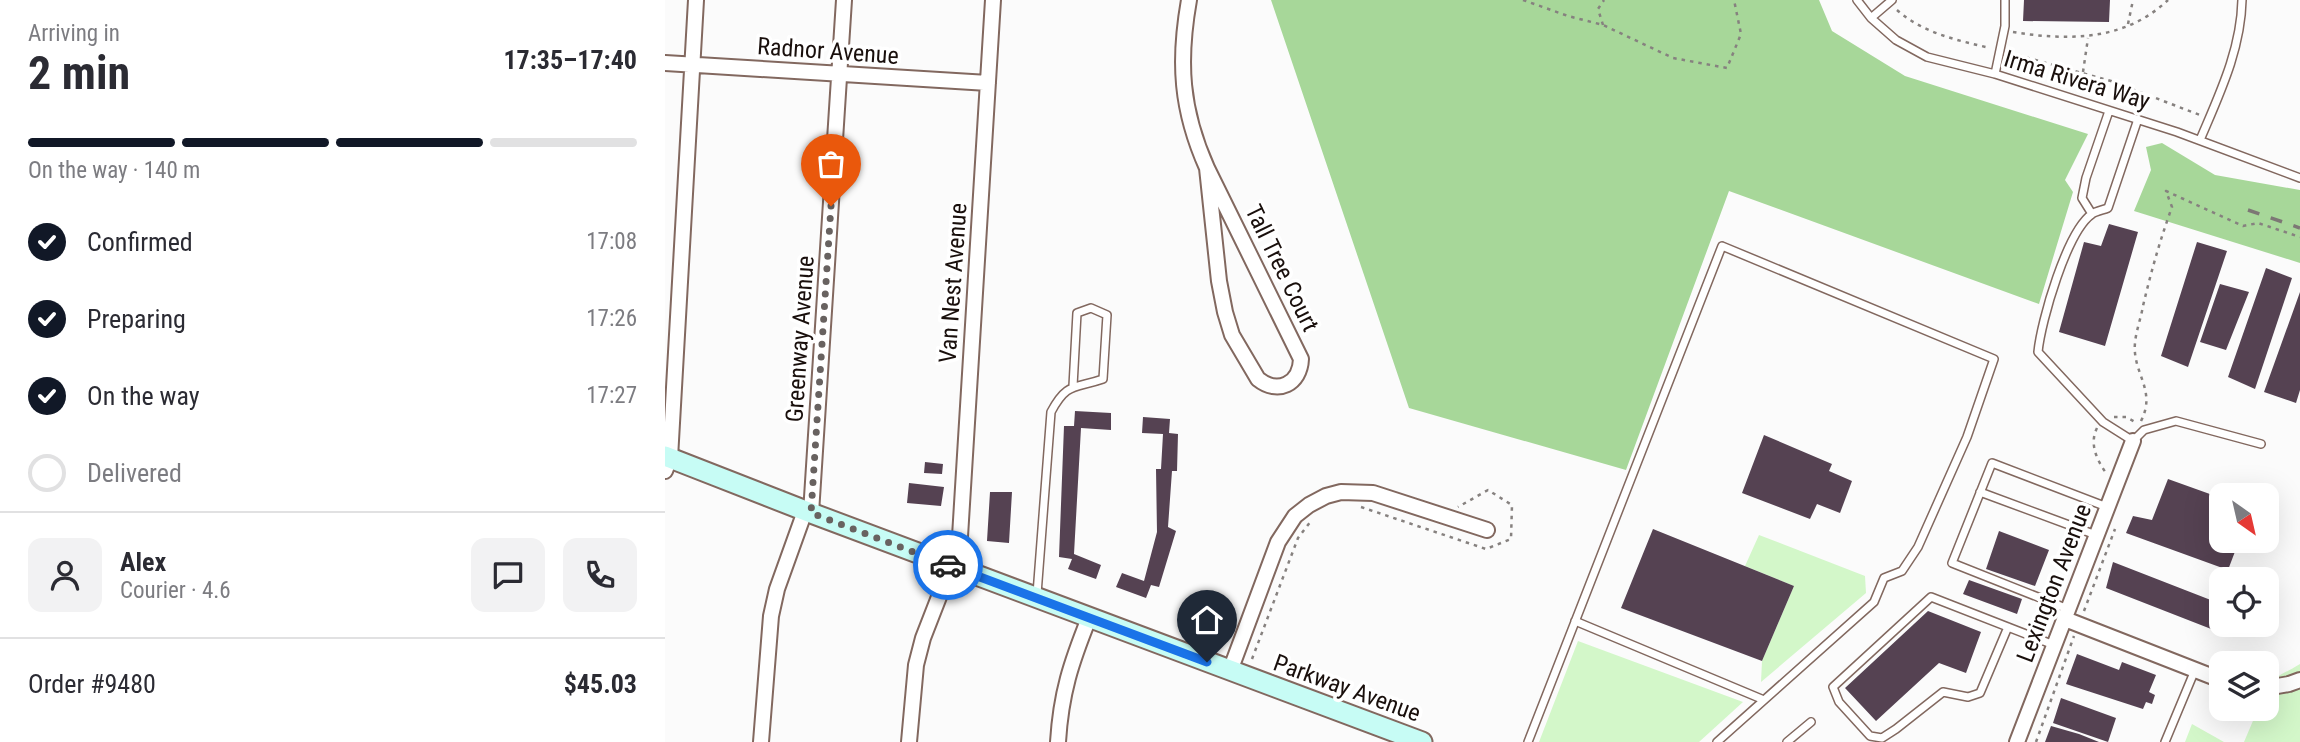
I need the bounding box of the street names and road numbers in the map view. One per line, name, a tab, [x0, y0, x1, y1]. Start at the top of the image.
street label: Radnor Avenue	[756, 32, 900, 70]
street label: Irma Rivera Way	[2001, 45, 2153, 115]
street label: Tall Tree Court	[1239, 200, 1325, 336]
street label: Van Nest Avenue	[933, 202, 973, 364]
street label: Greenway Avenue	[780, 255, 820, 423]
street label: Lexington Avenue	[2011, 500, 2097, 666]
street label: Parkway Avenue	[1270, 648, 1424, 728]

